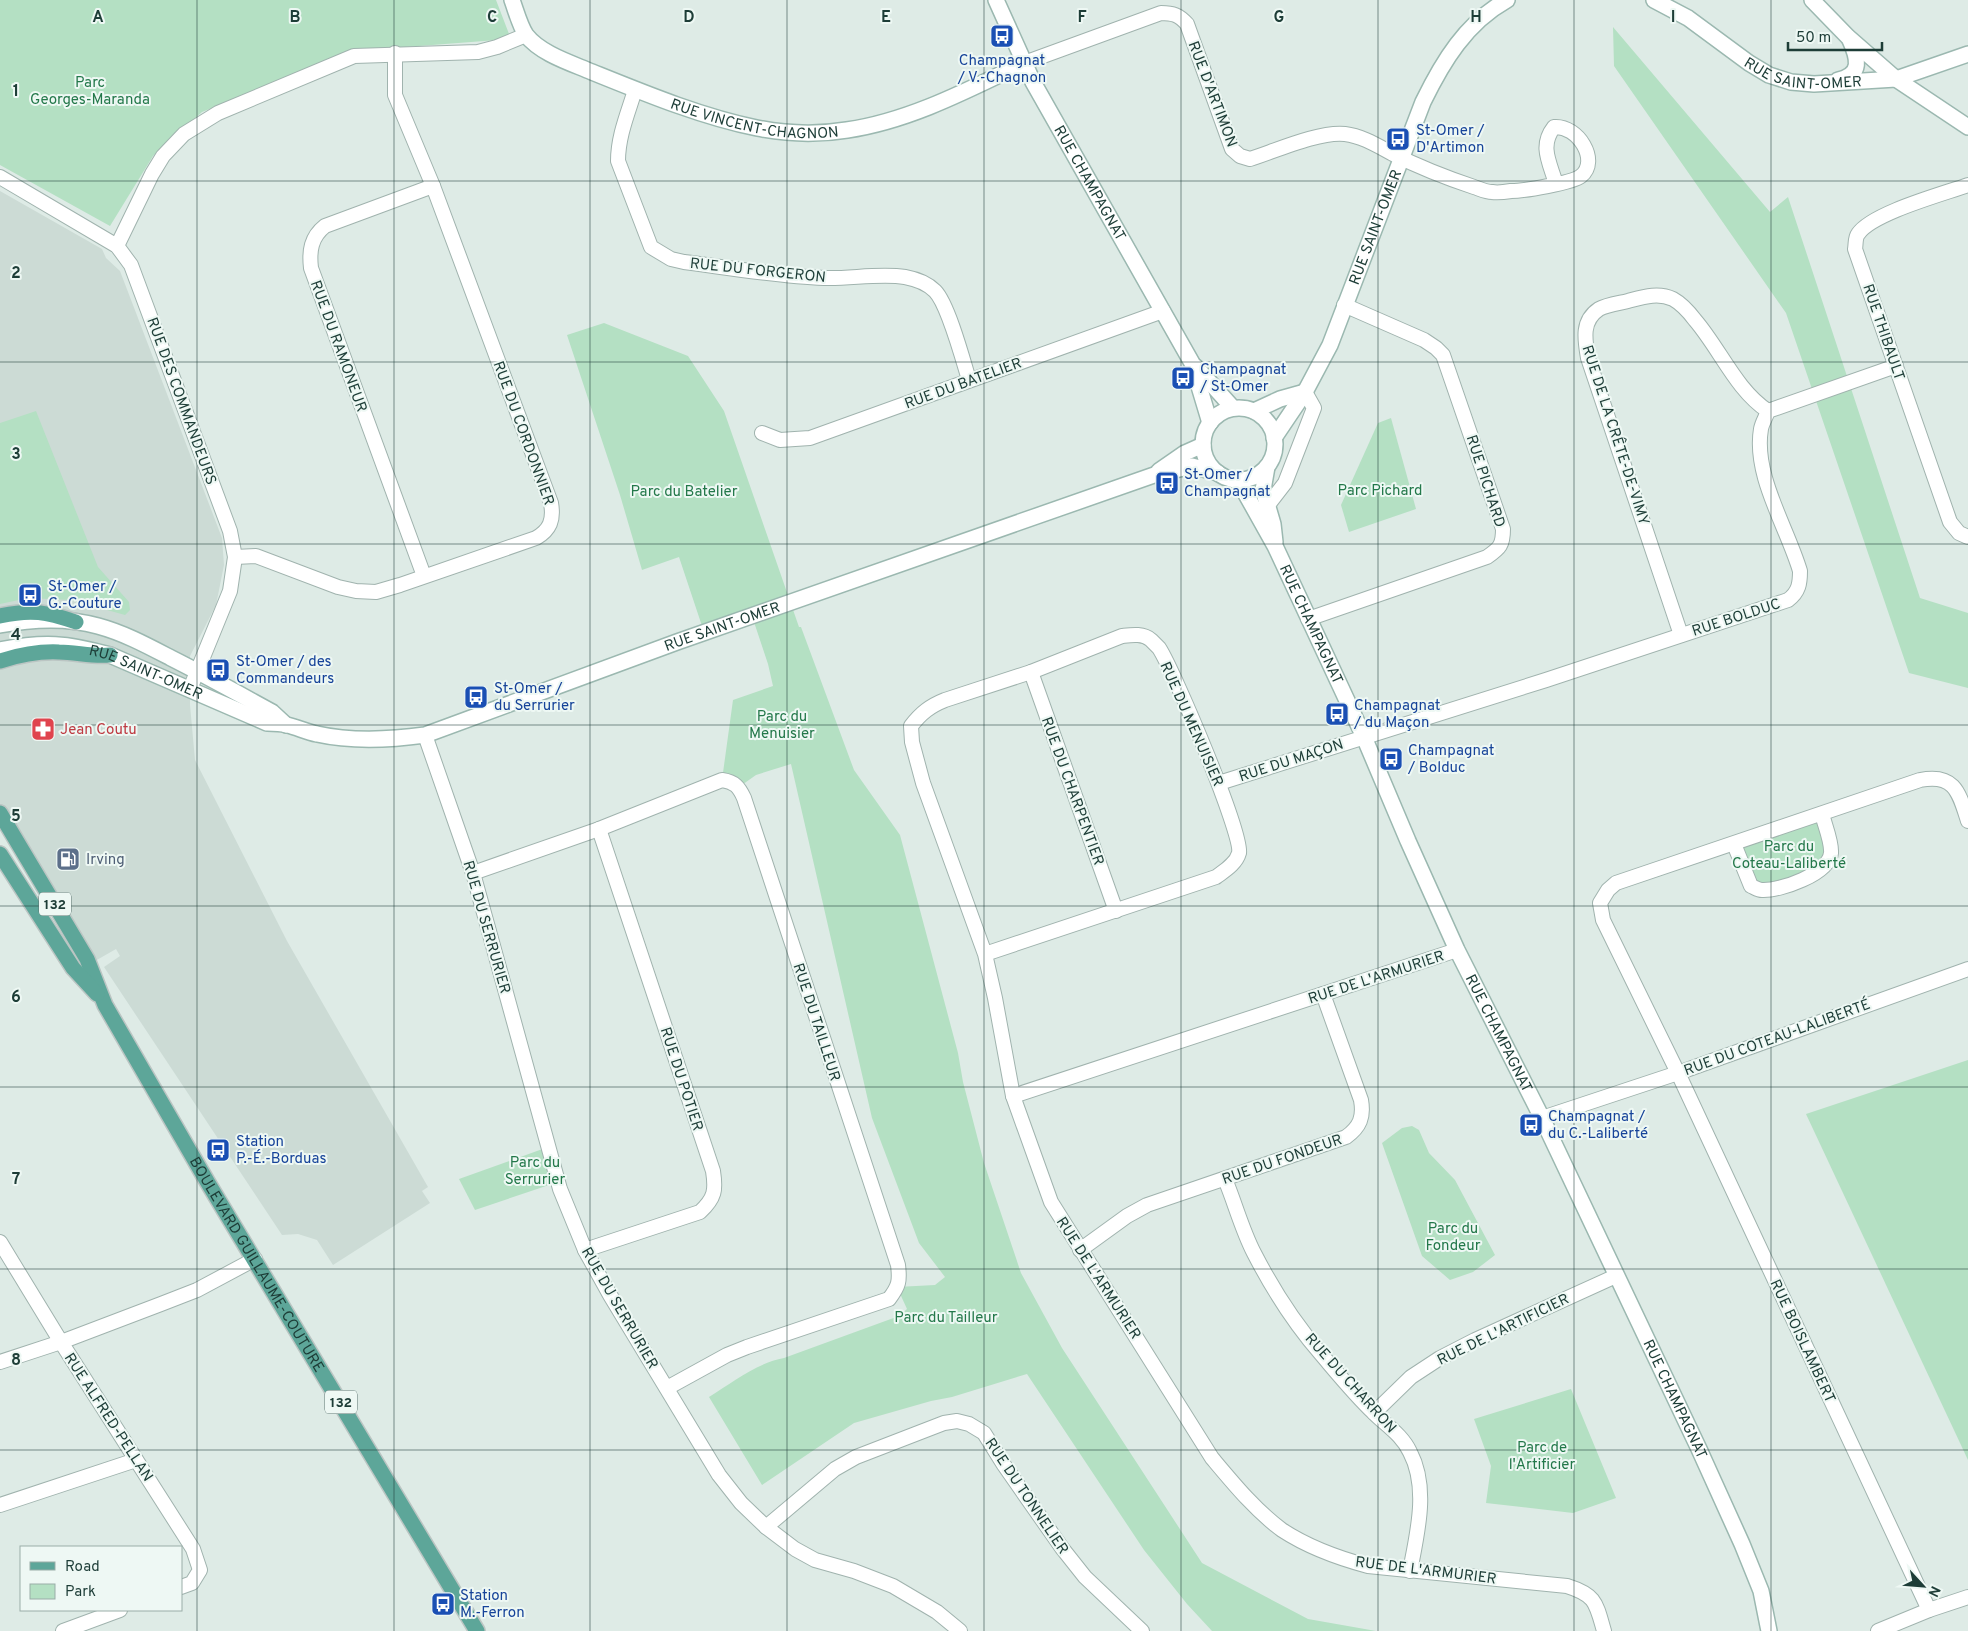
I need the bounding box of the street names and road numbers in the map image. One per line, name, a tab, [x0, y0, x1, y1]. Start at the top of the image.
street label: RUE D'ARTIMON	[1183, 39, 1241, 150]
street label: RUE SAINT-OMER	[1740, 54, 1863, 95]
street label: RUE VINCENT-CHAGNON	[668, 95, 840, 144]
street label: RUE CHAMPAGNAT	[1049, 123, 1129, 245]
street label: RUE SAINT-OMER	[1346, 167, 1407, 288]
street label: RUE DU FORGERON	[689, 255, 827, 288]
street label: RUE DU RAMONEUR	[305, 278, 370, 415]
street label: RUE THIBAULT	[1857, 282, 1908, 383]
street label: RUE DES COMMANDEURS	[141, 315, 220, 488]
street label: RUE DE LA CRÊTE-DE-VIMY	[1576, 343, 1654, 528]
street label: RUE DU BATELIER	[902, 354, 1025, 414]
street label: RUE DU CORDONNIER	[488, 359, 558, 508]
street label: RUE PICHARD	[1461, 433, 1508, 530]
street label: RUE CHAMPAGNAT	[1274, 562, 1346, 688]
street label: RUE BOLDUC	[1690, 595, 1783, 642]
street label: RUE SAINT-OMER	[662, 599, 783, 657]
street label: RUE SAINT-OMER	[87, 642, 205, 705]
street label: RUE DU MENUISIER	[1155, 659, 1227, 790]
street label: RUE DU CHARPENTIER	[1036, 714, 1107, 869]
street label: RUE DU MAÇON	[1237, 736, 1346, 787]
street label: RUE DU SERRURIER	[457, 859, 514, 996]
road number: 132	[39, 892, 71, 916]
street label: RUE DE L'ARMURIER	[1306, 947, 1447, 1009]
street label: RUE DU TAILLEUR	[787, 961, 844, 1084]
street label: RUE CHAMPAGNAT	[1460, 972, 1535, 1096]
street label: RUE DU COTEAU-LALIBERTÉ	[1681, 995, 1873, 1081]
street label: RUE DU POTIER	[655, 1025, 706, 1134]
street label: RUE DU FONDEUR	[1220, 1131, 1345, 1190]
street label: BOULEVARD GUILLAUME-COUTURE	[184, 1154, 328, 1376]
street label: RUE DE L'ARMURIER	[1051, 1214, 1144, 1344]
street label: RUE DU SERRURIER	[576, 1244, 661, 1373]
street label: RUE BOISLAMBERT	[1765, 1277, 1839, 1406]
street label: RUE DE L'ARTIFICIER	[1434, 1290, 1573, 1371]
street label: RUE DU CHARRON	[1300, 1330, 1400, 1438]
street label: RUE CHAMPAGNAT	[1638, 1337, 1710, 1462]
street label: RUE ALFRED-PELLAN	[59, 1350, 156, 1486]
road number: 132	[325, 1390, 357, 1414]
street label: RUE DU TONNELIER	[980, 1435, 1072, 1559]
street label: RUE DE L'ARMURIER	[1354, 1553, 1498, 1590]

